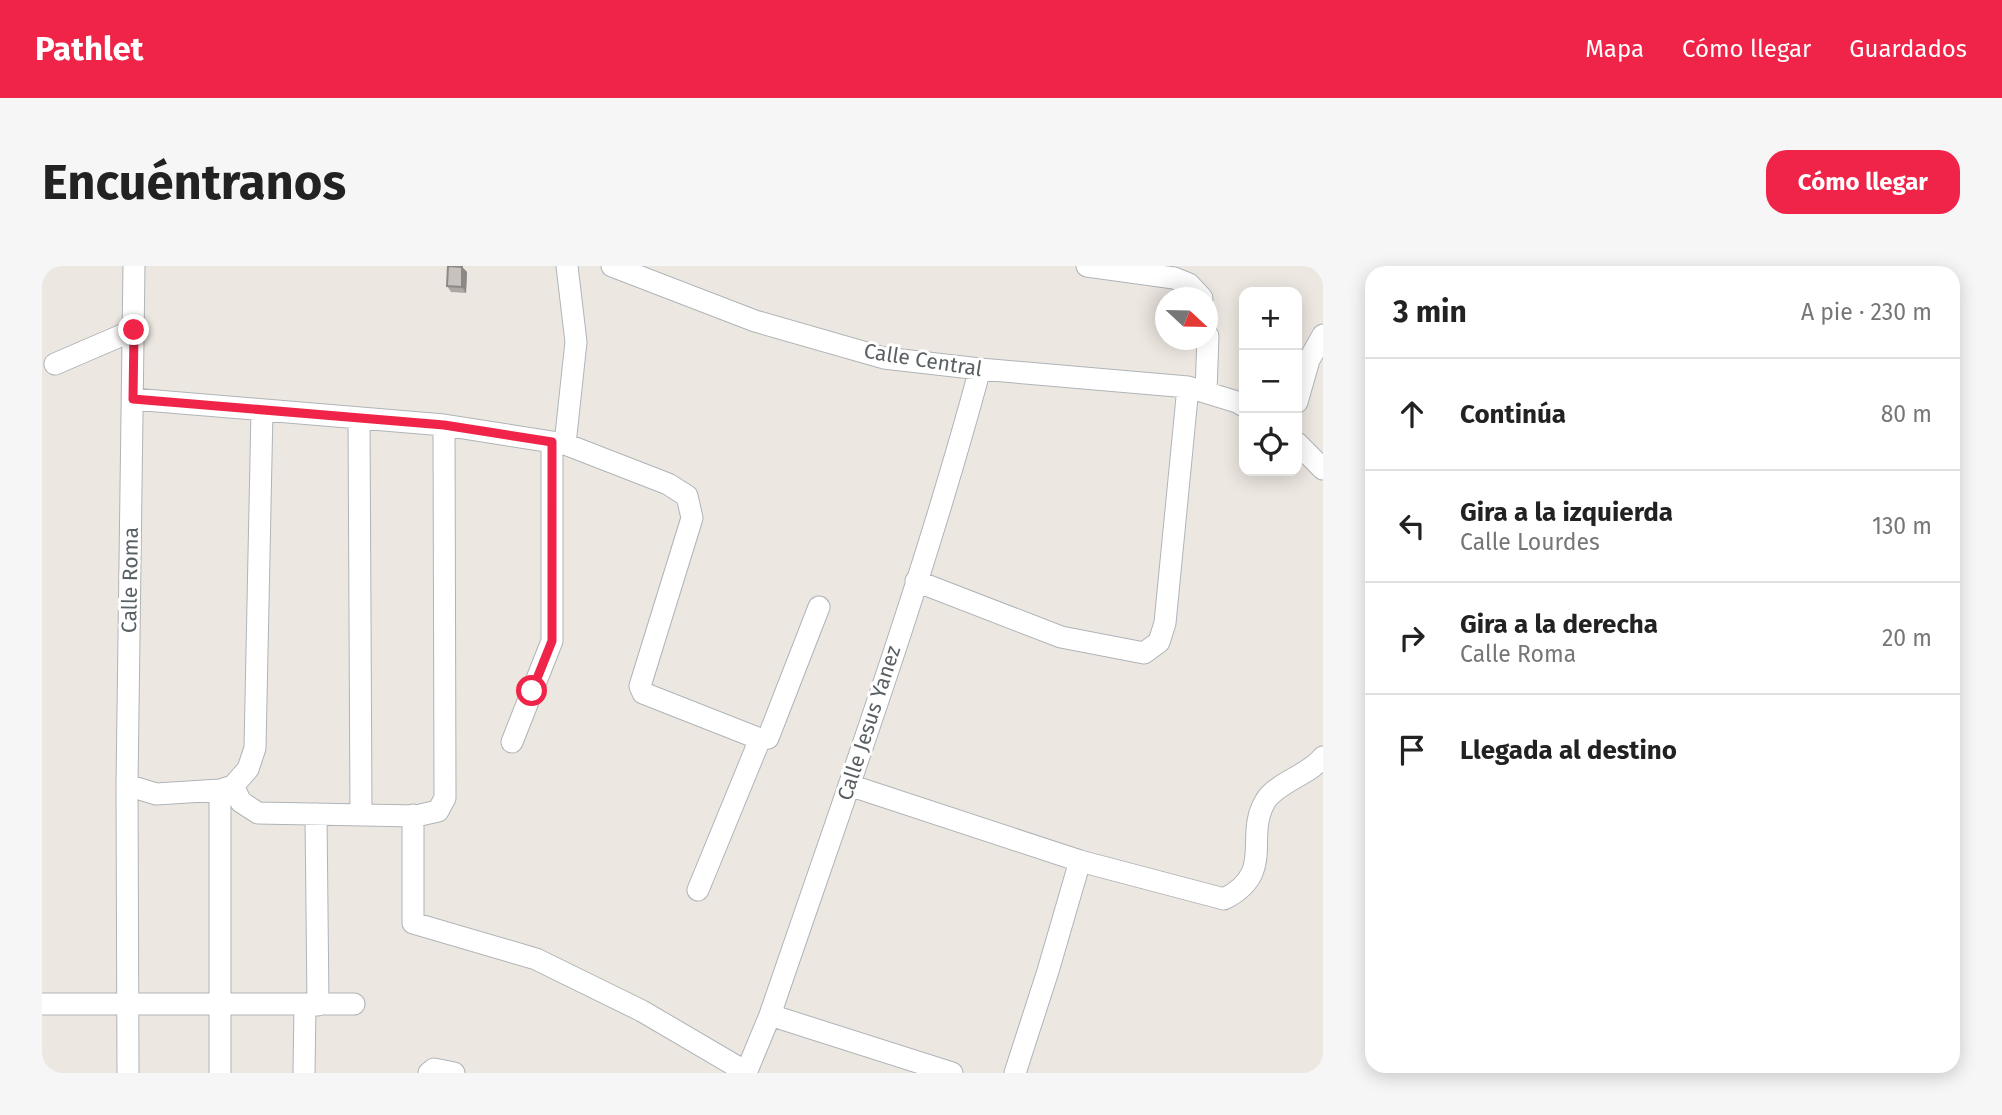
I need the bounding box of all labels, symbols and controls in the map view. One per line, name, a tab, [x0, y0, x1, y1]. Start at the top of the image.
text: Pathlet	[35, 29, 144, 69]
text: Mapa	[1585, 35, 1644, 63]
text: Cómo llegar	[1682, 35, 1811, 63]
text: Guardados	[1849, 35, 1967, 63]
button: Cómo llegar	[1766, 150, 1960, 214]
text: Encuéntranos	[42, 153, 346, 212]
north arrow	[1155, 287, 1218, 350]
map controls	[1239, 287, 1302, 476]
button: +	[1239, 287, 1302, 350]
text: 3 min	[1393, 294, 1467, 330]
text: A pie · 230 m	[1801, 298, 1932, 326]
route end	[118, 314, 149, 345]
street label: Calle Central	[862, 338, 984, 382]
button: −	[1239, 350, 1302, 413]
icon: ahead	[1393, 395, 1431, 433]
text: Continúa	[1460, 399, 1566, 430]
text: 80 m	[1881, 400, 1932, 428]
button: locate	[1239, 413, 1302, 476]
text: Gira a la izquierda	[1460, 497, 1673, 528]
icon: left	[1393, 507, 1431, 545]
text: 130 m	[1872, 512, 1932, 540]
street label: Calle Roma	[116, 527, 144, 633]
text: Calle Lourdes	[1460, 528, 1600, 556]
text: Gira a la derecha	[1460, 609, 1658, 640]
icon: right	[1393, 619, 1431, 657]
text: 20 m	[1882, 624, 1932, 652]
text: Calle Roma	[1460, 640, 1576, 668]
street label: Calle Jesus Yanez	[832, 642, 906, 804]
route start	[516, 675, 547, 706]
icon: arrive	[1393, 731, 1431, 769]
text: Llegada al destino	[1460, 735, 1677, 766]

